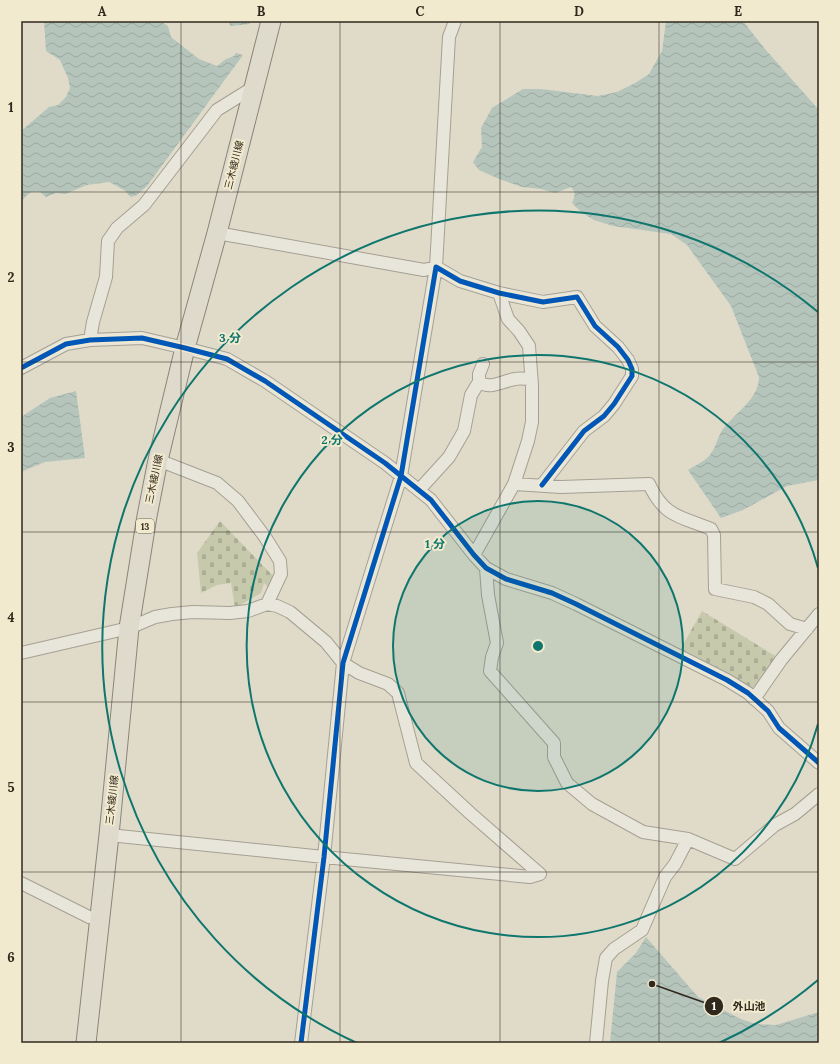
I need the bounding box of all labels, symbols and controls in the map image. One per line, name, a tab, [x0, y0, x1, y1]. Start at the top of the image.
text: A	[98, 3, 107, 20]
text: B	[257, 3, 266, 20]
text: C	[416, 3, 425, 20]
text: D	[574, 3, 584, 20]
text: E	[734, 3, 742, 20]
text: 1	[8, 99, 14, 116]
street label: 三木綾川線	[222, 139, 246, 191]
text: 2	[8, 269, 15, 286]
text: 3 分	[219, 330, 241, 345]
text: 2 分	[321, 432, 343, 447]
text: 3	[7, 439, 15, 456]
street label: 三木綾川線	[142, 453, 166, 505]
road number: 13	[136, 519, 154, 533]
text: 1 分	[425, 536, 445, 551]
text: 4	[7, 609, 15, 626]
centre of rings	[531, 639, 545, 653]
street label: 三木綾川線	[103, 774, 121, 826]
text: 5	[7, 779, 15, 796]
text: 6	[7, 949, 15, 966]
callout: 外山池	[704, 994, 773, 1017]
text: 1	[712, 998, 717, 1013]
text: 外山池	[733, 999, 766, 1013]

